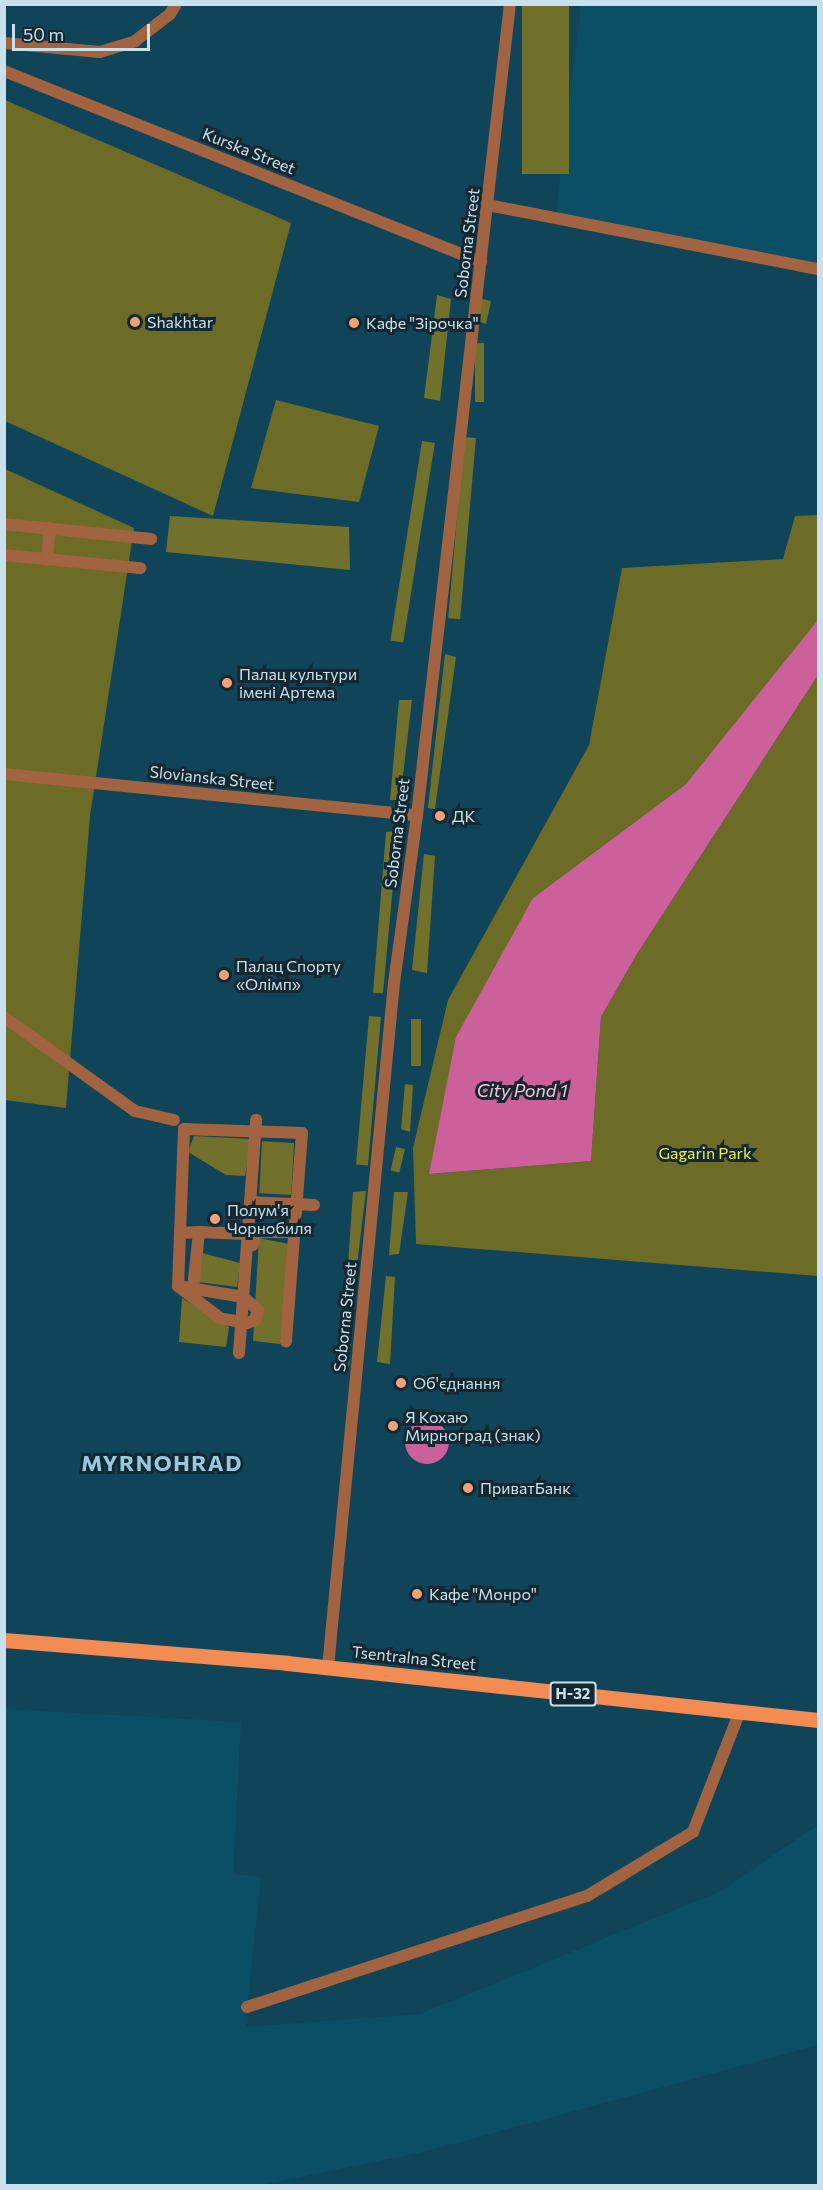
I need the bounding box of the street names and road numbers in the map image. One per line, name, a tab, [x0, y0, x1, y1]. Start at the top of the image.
street label: Kurska Street	[200, 124, 298, 178]
street label: Soborna Street	[451, 187, 483, 299]
street label: Slovianska Street	[149, 762, 275, 794]
street label: Soborna Street	[381, 777, 413, 889]
street label: Soborna Street	[330, 1261, 360, 1373]
street label: Tsentralna Street	[351, 1642, 477, 1674]
road number: Н-32	[549, 1682, 597, 1706]

